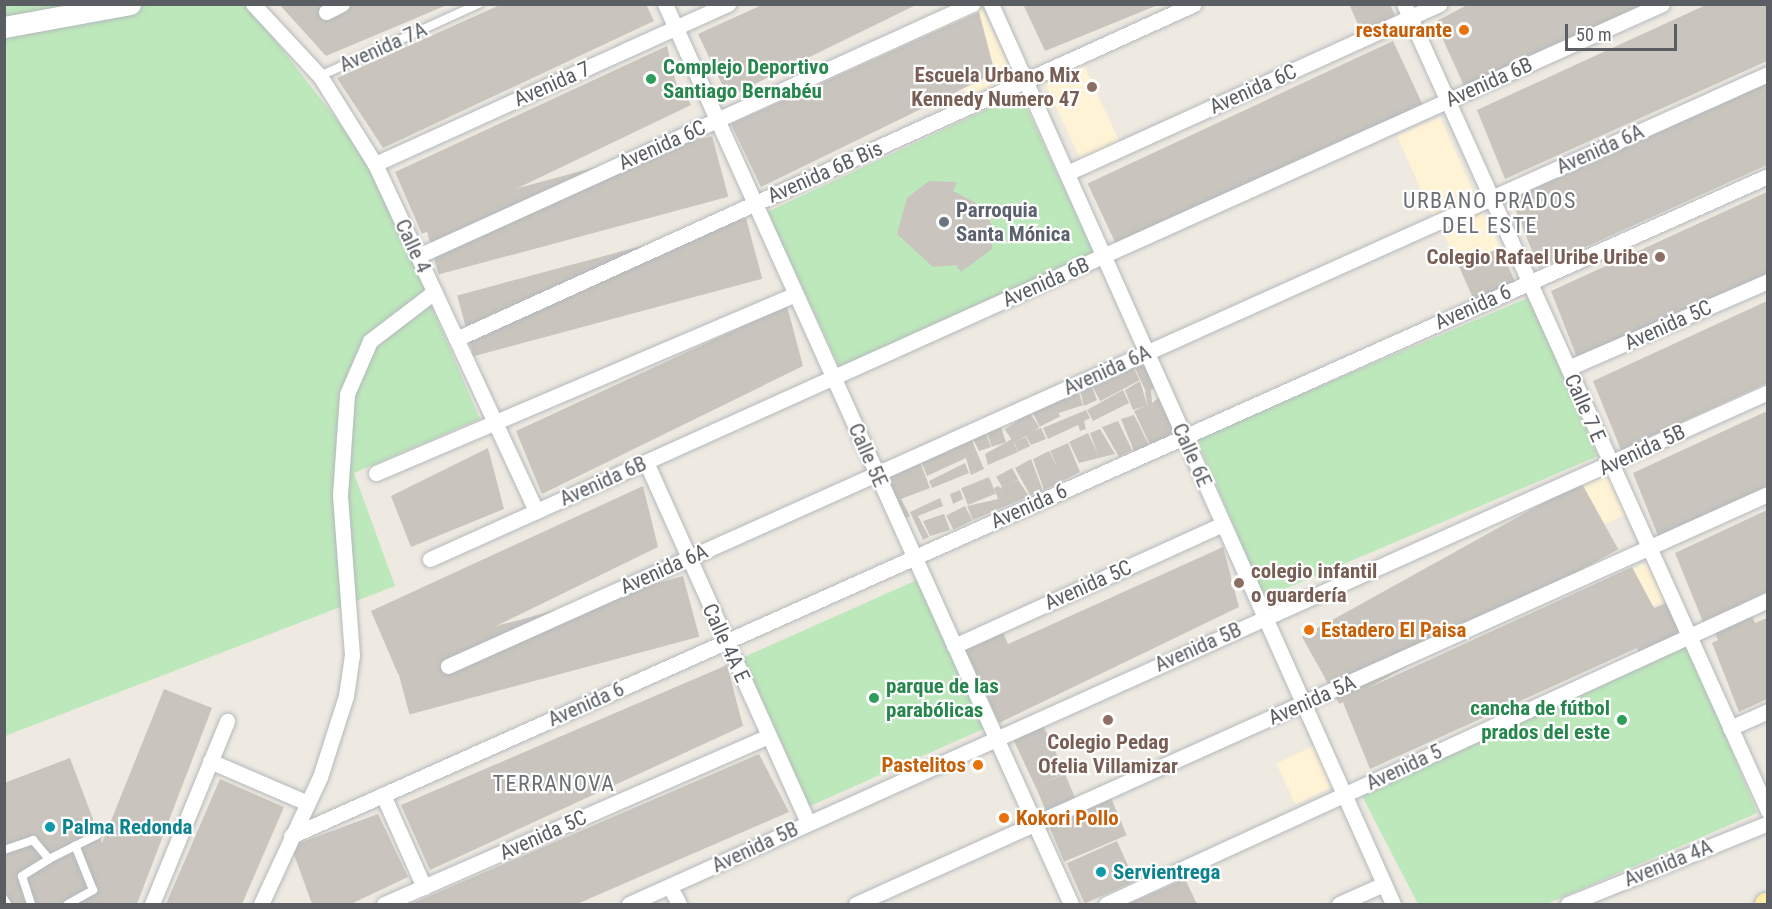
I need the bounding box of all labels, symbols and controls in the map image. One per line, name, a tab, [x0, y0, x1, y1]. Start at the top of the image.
scale bar	[1568, 12, 1680, 50]
street label: Avenida 7A	[335, 17, 431, 77]
place label: restaurante	[1356, 17, 1452, 43]
marker: restaurante	[1457, 23, 1471, 37]
text: 50 m	[1576, 24, 1611, 45]
street label: Avenida 6B	[1442, 52, 1536, 112]
place label: Complejo Deportivo Santiago Bernabéu	[663, 54, 829, 104]
street label: Avenida 7	[510, 56, 594, 112]
street label: Avenida 6C	[1205, 59, 1301, 119]
place label: Escuela Urbano Mix Kennedy Numero 47	[911, 62, 1080, 112]
marker: Complejo Deportivo Santiago Bernabéu	[644, 72, 658, 86]
marker: Escuela Urbano Mix Kennedy Numero 47	[1085, 80, 1099, 94]
street label: Avenida 6C	[614, 115, 710, 175]
street label: Avenida 6A	[1552, 119, 1648, 179]
street label: Avenida 6B Bis	[764, 135, 886, 209]
district label: URBANO PRADOS DEL ESTE	[1403, 187, 1577, 238]
place label: Parroquia Santa Mónica	[956, 197, 1070, 247]
street label: Calle 4	[390, 215, 436, 277]
marker: Parroquia Santa Mónica	[937, 215, 951, 229]
place label: Colegio Rafael Uribe Uribe	[1426, 244, 1648, 270]
marker: Colegio Rafael Uribe Uribe	[1653, 250, 1667, 264]
street label: Avenida 6B	[999, 252, 1093, 312]
street label: Avenida 6	[1431, 279, 1515, 335]
street label: Avenida 5C	[1620, 295, 1716, 355]
street label: Avenida 6A	[1059, 340, 1155, 400]
street label: Calle 7 E	[1559, 370, 1611, 446]
street label: Calle 5E	[843, 419, 893, 491]
street label: Calle 6E	[1167, 419, 1217, 491]
street label: Avenida 5B	[1595, 419, 1689, 481]
street label: Avenida 6B	[556, 451, 650, 511]
street label: Avenida 6	[987, 478, 1071, 534]
street label: Avenida 6A	[616, 539, 712, 599]
street label: Avenida 5C	[1040, 555, 1136, 615]
place label: colegio infantil o guardería	[1251, 558, 1377, 608]
marker: colegio infantil o guardería	[1232, 576, 1246, 590]
street label: Calle 4A E	[697, 600, 755, 686]
street label: Avenida 5B	[1151, 617, 1245, 677]
place label: Estadero El Paisa	[1321, 617, 1466, 643]
marker: Estadero El Paisa	[1302, 623, 1316, 637]
street label: Avenida 5A	[1264, 670, 1360, 730]
place label: parque de las parabólicas	[886, 673, 999, 723]
street label: Avenida 6	[544, 676, 628, 732]
marker: parque de las parabólicas	[867, 691, 881, 705]
place label: cancha de fútbol prados del este	[1470, 695, 1610, 745]
marker: Colegio Pedag Ofelia Villamizar	[1101, 713, 1115, 727]
marker: cancha de fútbol prados del este	[1615, 713, 1629, 727]
place label: Colegio Pedag Ofelia Villamizar	[1038, 729, 1178, 779]
street label: Avenida 5	[1362, 738, 1446, 796]
place label: Pastelitos	[882, 752, 966, 778]
marker: Pastelitos	[971, 758, 985, 772]
district label: TERRANOVA	[493, 771, 615, 797]
street label: Avenida 5C	[495, 805, 591, 865]
place label: Kokori Pollo	[1016, 805, 1119, 831]
marker: Kokori Pollo	[997, 811, 1011, 825]
place label: Palma Redonda	[62, 814, 192, 840]
street label: Avenida 5B	[708, 816, 802, 878]
marker: Palma Redonda	[43, 820, 57, 834]
street label: Avenida 4A	[1620, 834, 1716, 892]
place label: Servientrega	[1113, 859, 1220, 885]
marker: Servientrega	[1094, 865, 1108, 879]

